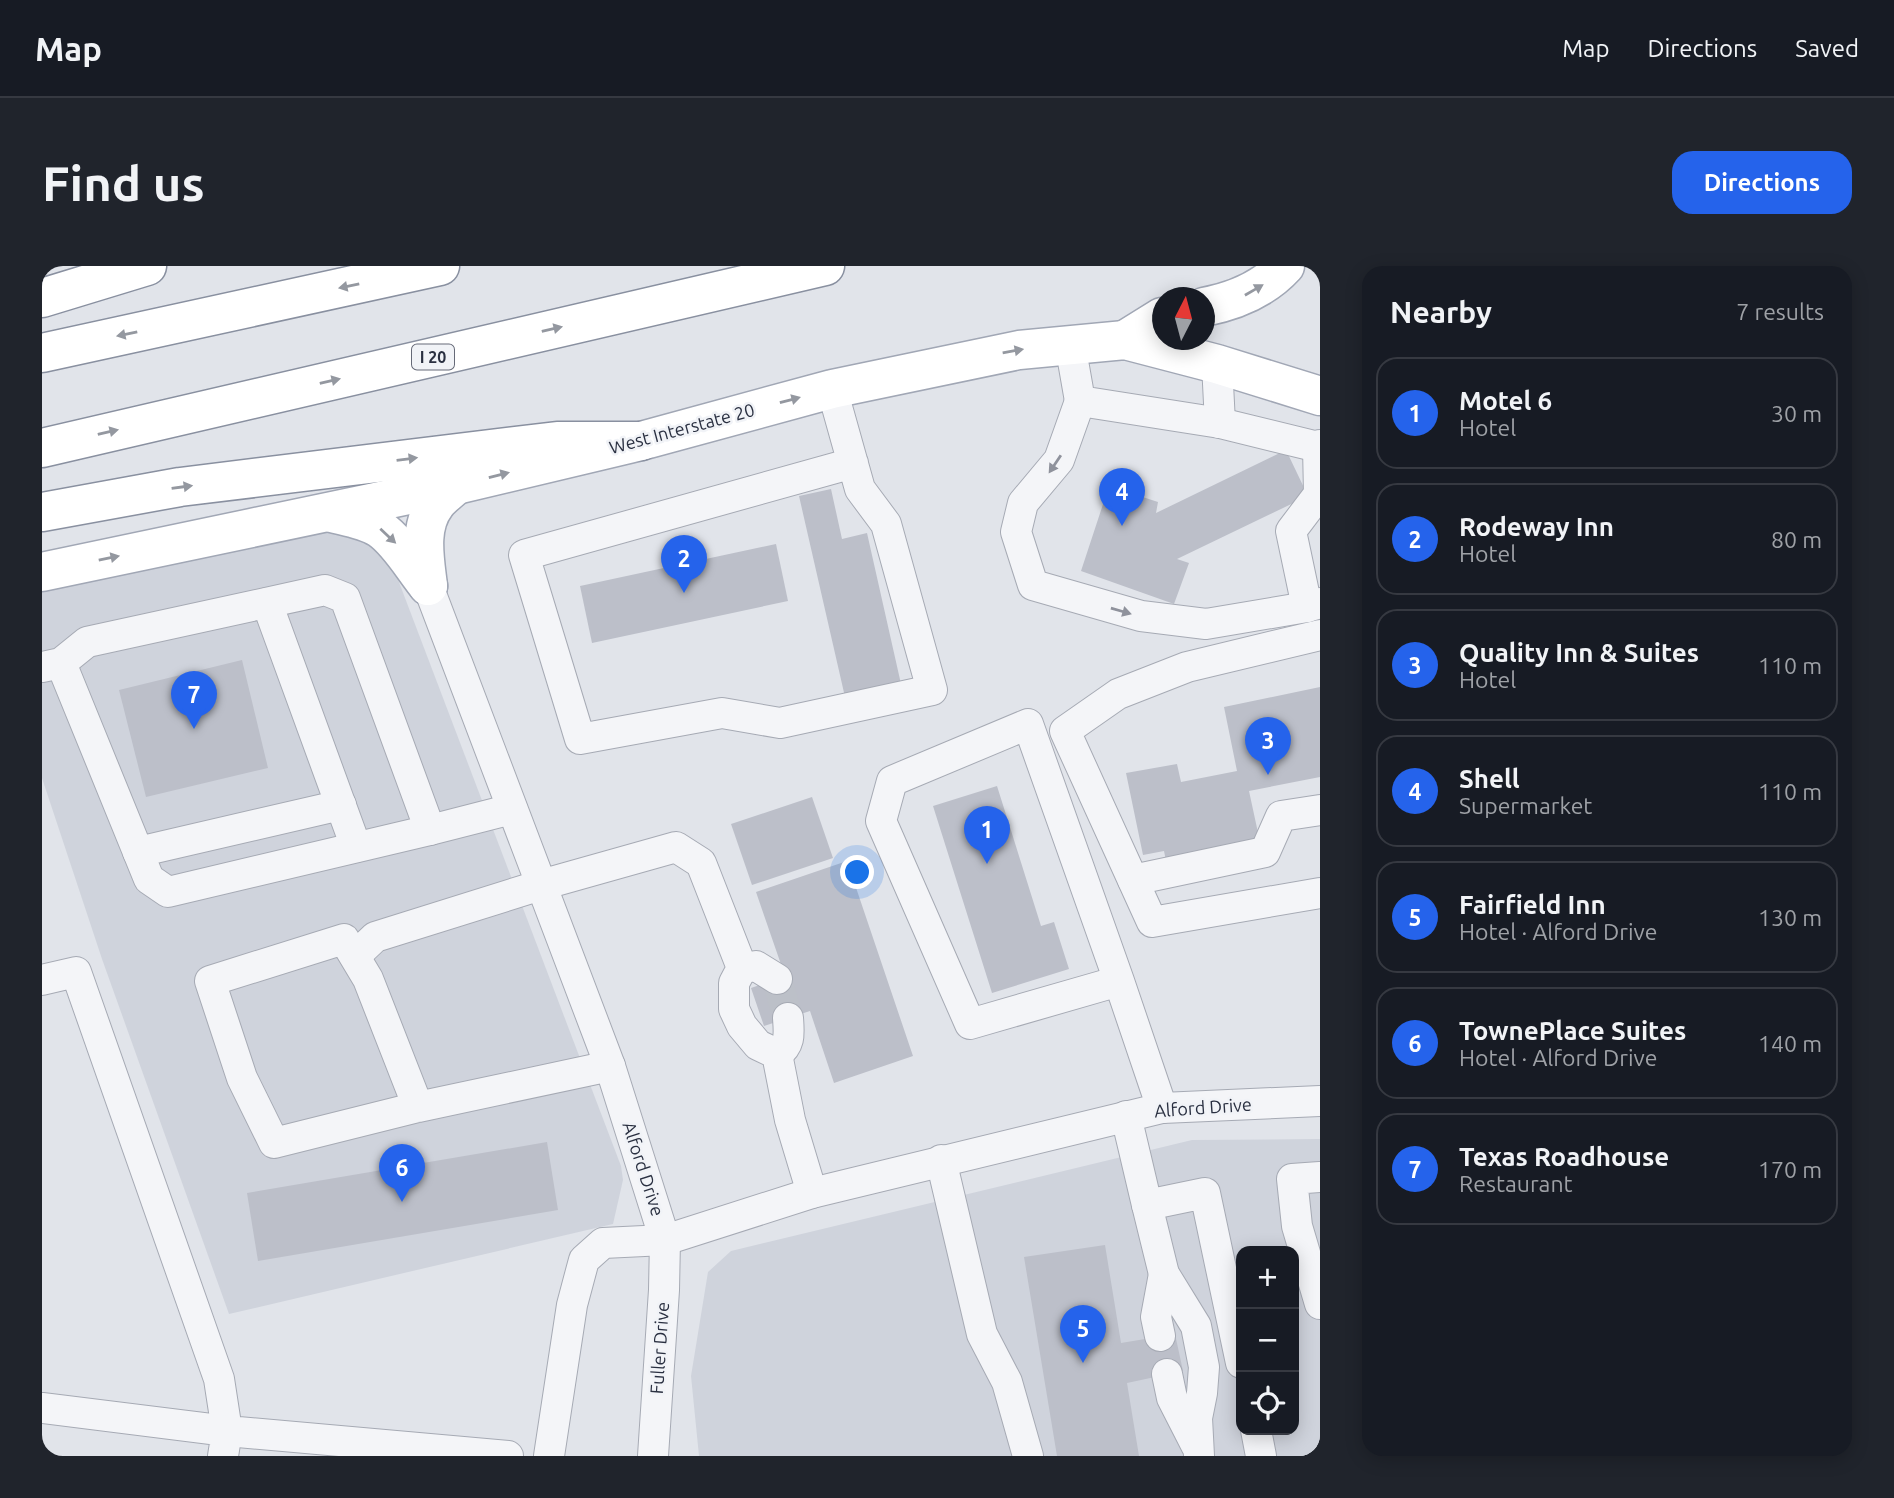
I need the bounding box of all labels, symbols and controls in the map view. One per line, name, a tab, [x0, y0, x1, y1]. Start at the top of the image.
text: Map	[35, 30, 102, 67]
text: Map	[1562, 35, 1609, 62]
text: Directions	[1647, 35, 1757, 62]
text: Saved	[1795, 35, 1859, 62]
button: Directions	[1672, 151, 1852, 214]
text: Find us	[42, 155, 205, 210]
one-way arrow	[338, 280, 360, 291]
one-way arrow	[1244, 284, 1263, 296]
north arrow	[1152, 287, 1215, 350]
text: Nearby	[1390, 295, 1492, 329]
text: 7 results	[1736, 299, 1824, 324]
one-way arrow	[541, 324, 563, 335]
one-way arrow	[116, 329, 138, 340]
road number: I 20	[412, 344, 454, 370]
one-way arrow	[1002, 346, 1024, 357]
one-way arrow	[319, 375, 341, 386]
text: Motel 6	[1459, 386, 1552, 415]
one-way arrow	[780, 394, 802, 405]
street label: West Interstate 20	[607, 399, 757, 457]
text: 1	[1409, 401, 1421, 426]
text: 30 m	[1771, 401, 1822, 426]
text: Hotel	[1459, 415, 1516, 440]
one-way arrow	[98, 426, 120, 437]
one-way arrow	[396, 454, 418, 465]
one-way arrow	[1048, 455, 1062, 473]
pin: 4	[1099, 468, 1145, 526]
one-way arrow	[488, 469, 510, 480]
one-way arrow	[171, 481, 193, 492]
text: Rodeway Inn	[1459, 512, 1614, 541]
text: 2	[1409, 527, 1421, 552]
text: 80 m	[1771, 527, 1822, 552]
one-way arrow	[379, 528, 396, 544]
pin: 2	[661, 535, 707, 593]
text: Hotel	[1459, 541, 1516, 566]
one-way arrow	[98, 553, 120, 564]
one-way arrow	[1110, 606, 1131, 616]
text: Quality Inn & Suites	[1459, 638, 1699, 667]
text: 3	[1409, 653, 1421, 678]
text: 110 m	[1758, 653, 1822, 678]
text: Hotel	[1459, 667, 1516, 692]
pin: 7	[171, 671, 217, 729]
pin: 3	[1245, 717, 1291, 775]
text: Shell	[1459, 764, 1520, 793]
text: 4	[1409, 779, 1421, 804]
text: 110 m	[1758, 779, 1822, 804]
text: Supermarket	[1459, 793, 1592, 818]
pin: 1	[964, 806, 1010, 864]
your location	[840, 855, 874, 889]
text: Fairfield Inn	[1459, 890, 1606, 919]
text: 5	[1409, 905, 1421, 930]
text: 130 m	[1758, 905, 1822, 930]
text: Hotel · Alford Drive	[1459, 919, 1657, 944]
text: TownePlace Suites	[1459, 1016, 1686, 1045]
text: 6	[1409, 1031, 1421, 1056]
text: 140 m	[1758, 1031, 1822, 1056]
text: Hotel · Alford Drive	[1459, 1045, 1657, 1070]
street label: Alford Drive	[1153, 1094, 1252, 1120]
street label: Alford Drive	[619, 1119, 669, 1218]
text: Texas Roadhouse	[1459, 1142, 1669, 1171]
pin: 6	[379, 1144, 425, 1202]
text: 7	[1409, 1157, 1421, 1182]
text: 170 m	[1758, 1157, 1822, 1182]
text: Restaurant	[1459, 1171, 1573, 1196]
map controls	[1236, 1246, 1299, 1435]
button: +	[1236, 1246, 1299, 1309]
street label: Fuller Drive	[646, 1301, 672, 1395]
pin: 5	[1060, 1305, 1106, 1363]
button: −	[1236, 1309, 1299, 1372]
button: locate	[1236, 1372, 1299, 1435]

